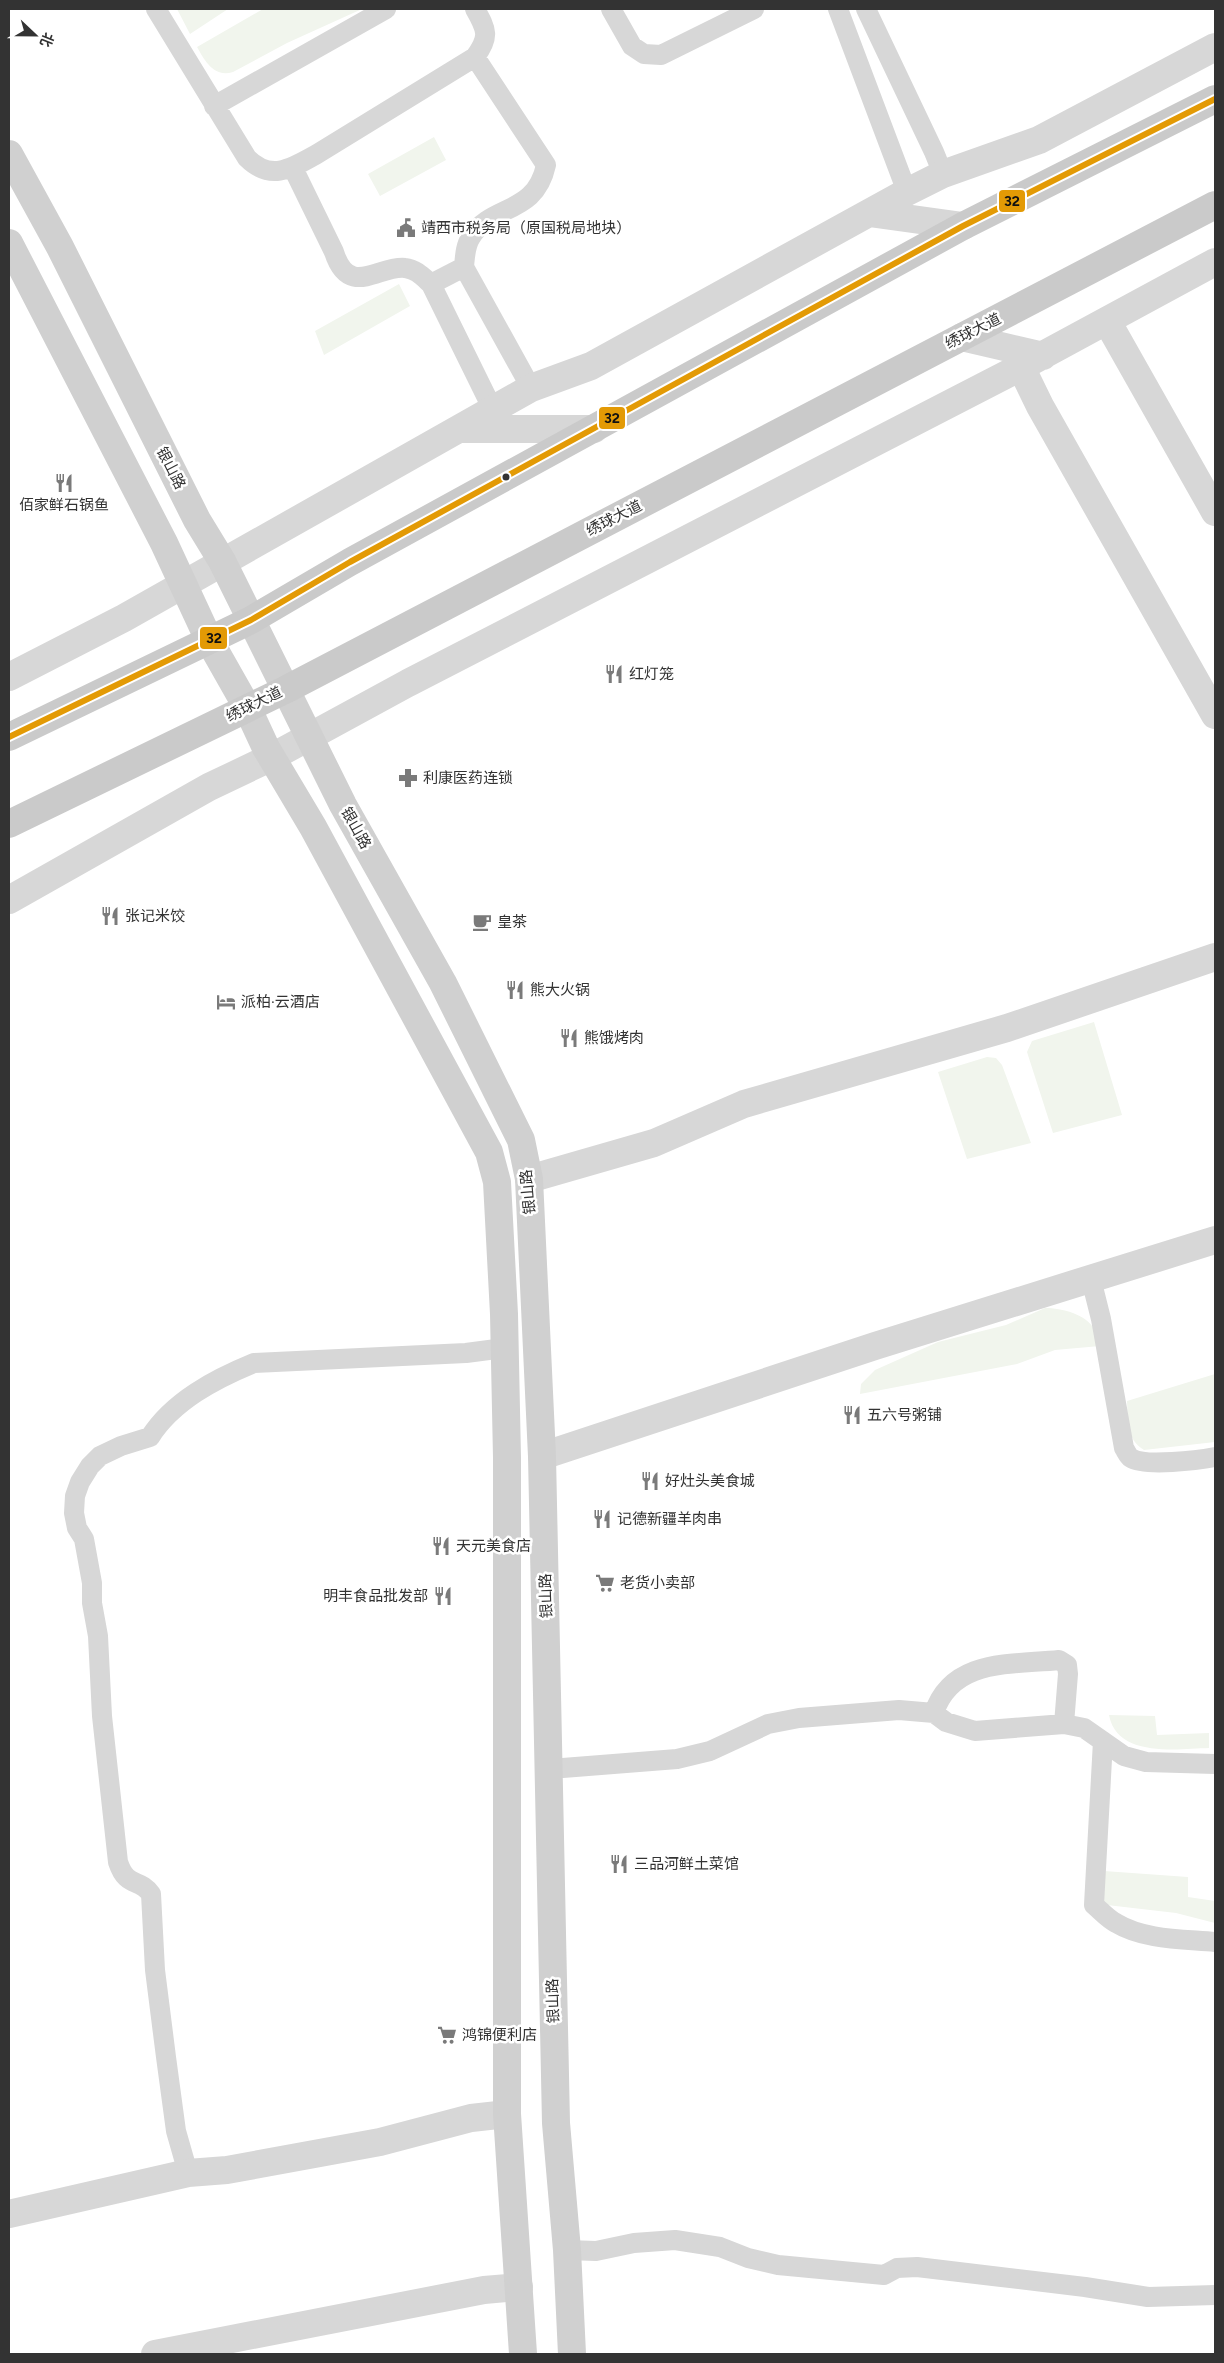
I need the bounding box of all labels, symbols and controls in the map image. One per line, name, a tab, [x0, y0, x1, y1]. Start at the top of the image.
north arrow	[10, 10, 60, 60]
text: 北	[36, 30, 57, 49]
line badge: 32	[998, 189, 1026, 213]
text: 32	[1004, 193, 1020, 210]
public building icon: 靖西市税务局（原国税局地块）	[395, 217, 417, 239]
place label: 靖西市税务局（原国税局地块）	[421, 219, 631, 237]
street label: 绣球大道	[942, 309, 1004, 353]
line badge: 32	[598, 406, 626, 430]
text: 32	[604, 410, 620, 427]
street label: 银山路	[153, 444, 189, 492]
restaurant icon: 佰家鲜石锅鱼	[53, 472, 75, 494]
unlabelled marker	[501, 472, 511, 482]
place label: 佰家鲜石锅鱼	[19, 496, 109, 514]
street label: 绣球大道	[583, 496, 645, 540]
line badge: 32	[199, 626, 228, 650]
text: 32	[206, 630, 222, 647]
restaurant icon: 红灯笼	[603, 663, 625, 685]
place label: 红灯笼	[629, 665, 674, 683]
street label: 绣球大道	[223, 683, 285, 725]
pharmacy icon: 利康医药连锁	[397, 767, 419, 789]
place label: 利康医药连锁	[423, 769, 513, 787]
street label: 银山路	[337, 804, 375, 852]
restaurant icon: 张记米饺	[99, 905, 121, 927]
place label: 张记米饺	[125, 907, 185, 925]
cafe icon: 皇茶	[471, 911, 493, 933]
place label: 皇茶	[497, 913, 527, 931]
restaurant icon: 熊大火锅	[504, 979, 526, 1001]
place label: 熊大火锅	[530, 981, 590, 999]
hotel icon: 派柏·云酒店	[215, 991, 237, 1013]
place label: 派柏·云酒店	[241, 993, 320, 1011]
restaurant icon: 熊饿烤肉	[558, 1027, 580, 1049]
place label: 熊饿烤肉	[584, 1029, 644, 1047]
street label: 银山路	[517, 1169, 539, 1215]
restaurant icon: 五六号粥铺	[841, 1404, 863, 1426]
place label: 五六号粥铺	[867, 1406, 942, 1424]
restaurant icon: 好灶头美食城	[639, 1470, 661, 1492]
place label: 好灶头美食城	[665, 1472, 755, 1490]
restaurant icon: 记德新疆羊肉串	[591, 1508, 613, 1530]
place label: 记德新疆羊肉串	[617, 1510, 722, 1528]
restaurant icon: 天元美食店	[430, 1535, 452, 1557]
place label: 天元美食店	[456, 1537, 531, 1555]
supermarket icon: 老货小卖部	[594, 1572, 616, 1594]
street label: 银山路	[536, 1573, 556, 1619]
place label: 老货小卖部	[620, 1574, 695, 1592]
restaurant icon: 明丰食品批发部	[432, 1585, 454, 1607]
place label: 明丰食品批发部	[323, 1587, 428, 1605]
restaurant icon: 三品河鲜土菜馆	[608, 1853, 630, 1875]
place label: 三品河鲜土菜馆	[634, 1855, 739, 1873]
street label: 银山路	[543, 1978, 563, 2024]
supermarket icon: 鸿锦便利店	[436, 2024, 458, 2046]
place label: 鸿锦便利店	[462, 2026, 537, 2044]

